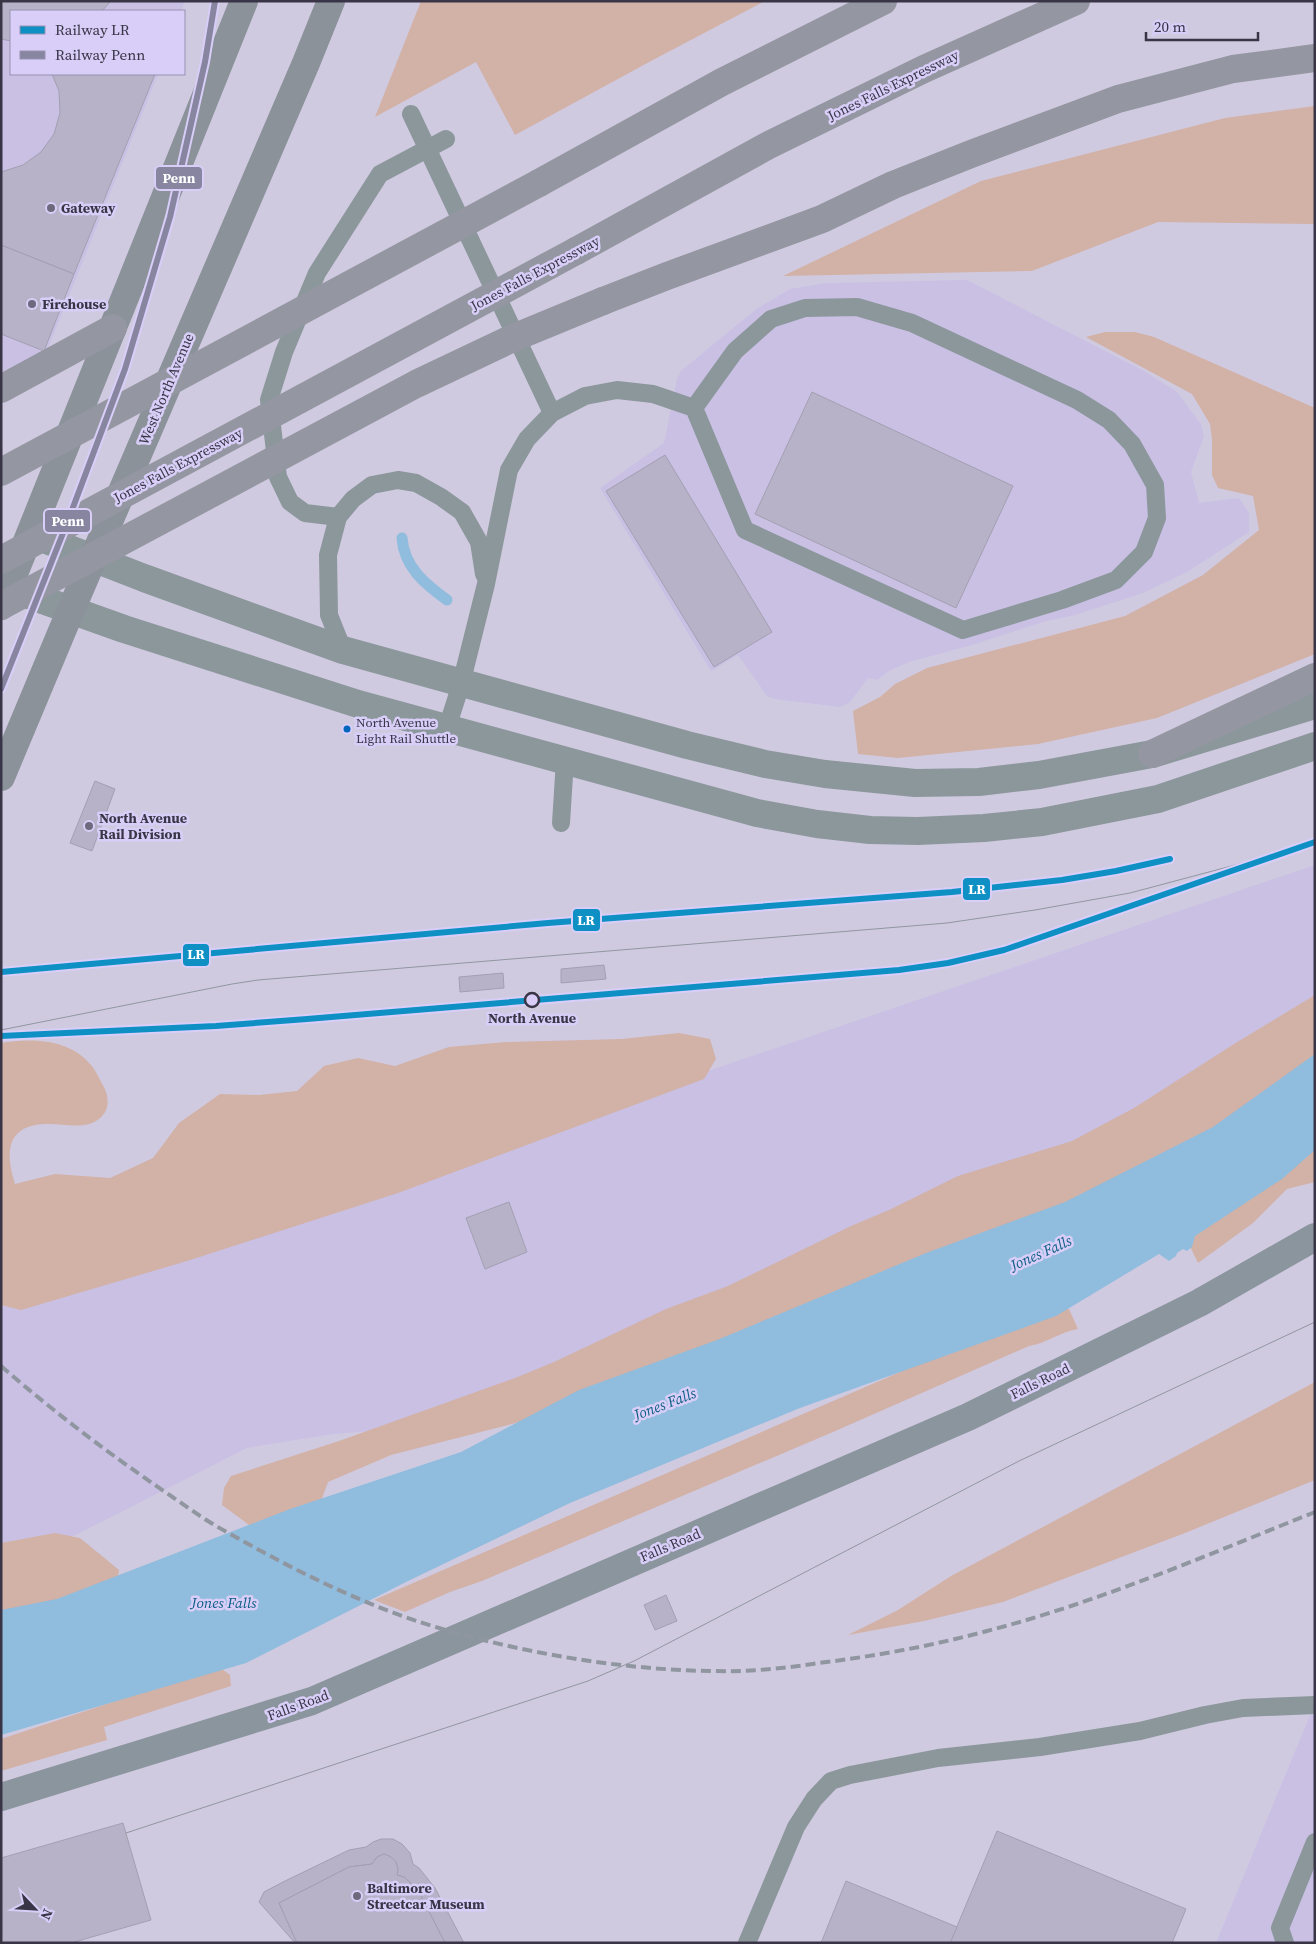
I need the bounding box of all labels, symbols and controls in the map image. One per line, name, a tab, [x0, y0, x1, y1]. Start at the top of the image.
legend	[10, 10, 185, 75]
scale bar	[1146, 10, 1258, 42]
text: 20 m	[1154, 16, 1186, 37]
text: Railway LR	[55, 19, 130, 40]
text: Railway Penn	[55, 44, 145, 65]
street label: Jones Falls Expressway	[823, 44, 963, 126]
line badge: Penn	[155, 166, 203, 190]
text: Penn	[163, 168, 196, 188]
place label: Gateway	[61, 198, 116, 218]
marker: Gateway	[45, 202, 57, 214]
street label: Jones Falls Expressway	[466, 230, 604, 316]
place label: Firehouse	[42, 294, 106, 314]
marker: Firehouse	[26, 298, 38, 310]
street label: West North Avenue	[133, 330, 199, 448]
street label: Jones Falls Expressway	[109, 422, 247, 508]
line badge: Penn	[44, 509, 91, 533]
text: Penn	[52, 511, 85, 531]
place label: North Avenue Light Rail Shuttle	[356, 714, 456, 747]
marker: North Avenue Light Rail Shuttle	[342, 724, 352, 734]
place label: North Avenue Rail Division	[99, 808, 187, 844]
marker: North Avenue Rail Division	[83, 820, 95, 832]
line badge: LR	[962, 877, 991, 901]
text: LR	[968, 879, 986, 899]
line badge: LR	[572, 908, 601, 932]
text: LR	[577, 910, 595, 930]
line badge: LR	[182, 943, 210, 967]
text: LR	[187, 944, 205, 964]
marker: North Avenue	[524, 992, 540, 1008]
place label: North Avenue	[488, 1008, 576, 1028]
water label: Jones Falls	[1005, 1230, 1075, 1276]
street label: Falls Road	[1007, 1358, 1073, 1404]
water label: Jones Falls	[629, 1382, 699, 1426]
street label: Falls Road	[637, 1523, 703, 1567]
water label: Jones Falls	[190, 1592, 257, 1613]
street label: Falls Road	[264, 1685, 332, 1725]
place label: Baltimore Streetcar Museum	[367, 1878, 485, 1914]
north arrow	[10, 1884, 60, 1934]
marker: Baltimore Streetcar Museum	[351, 1890, 363, 1902]
text: N	[36, 1906, 58, 1923]

